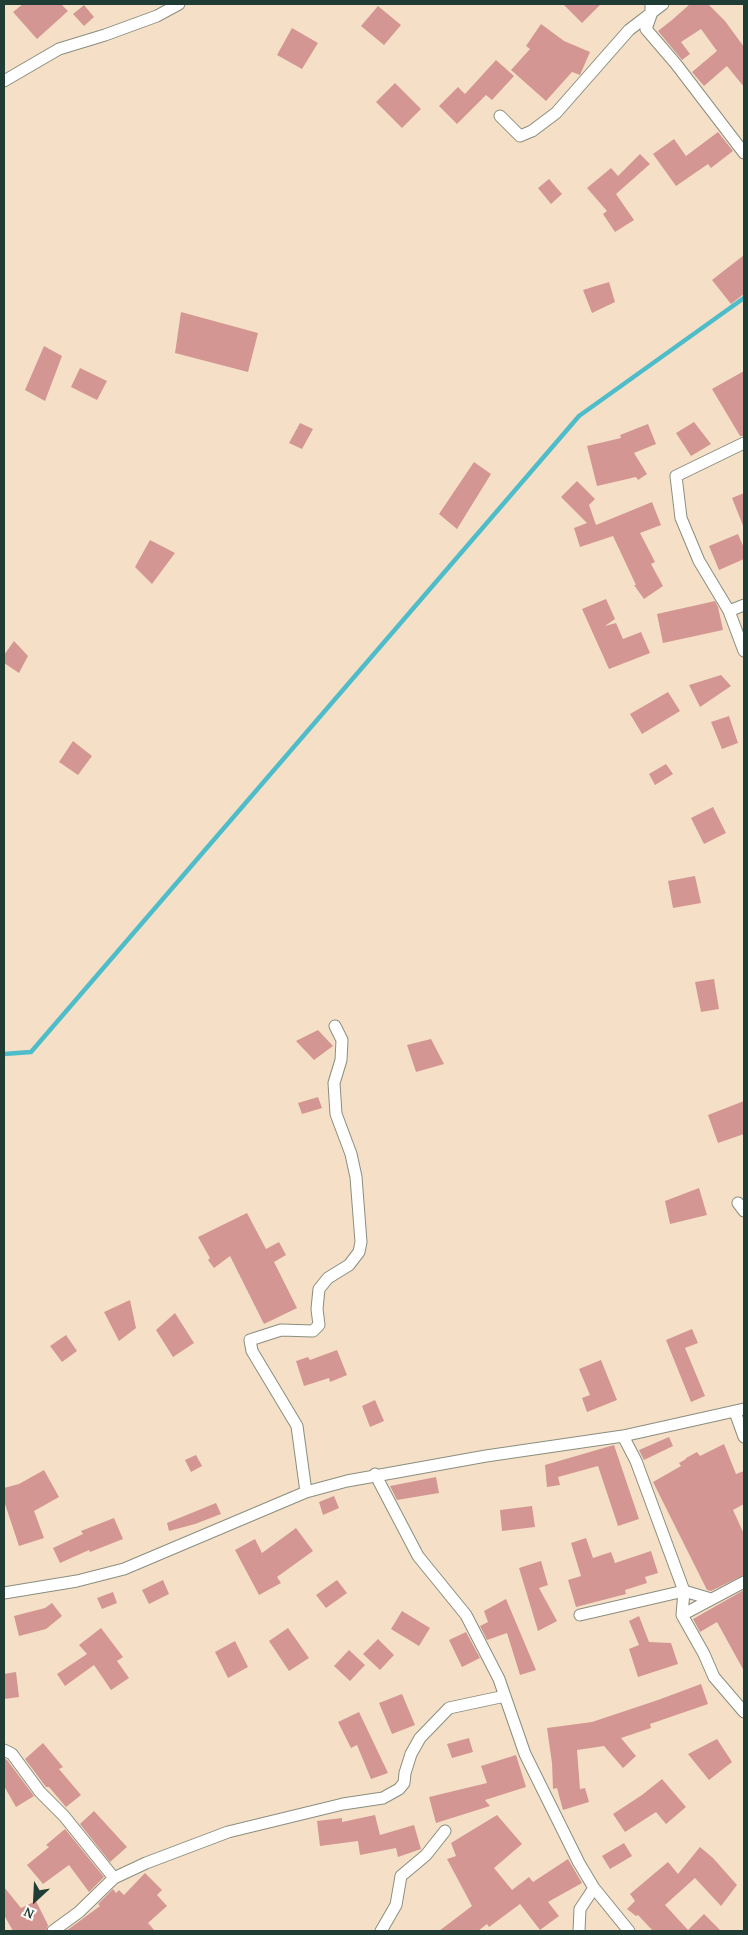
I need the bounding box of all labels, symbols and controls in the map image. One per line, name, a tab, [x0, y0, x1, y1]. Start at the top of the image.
north arrow	[10, 1875, 60, 1925]
text: N	[20, 1903, 37, 1925]

